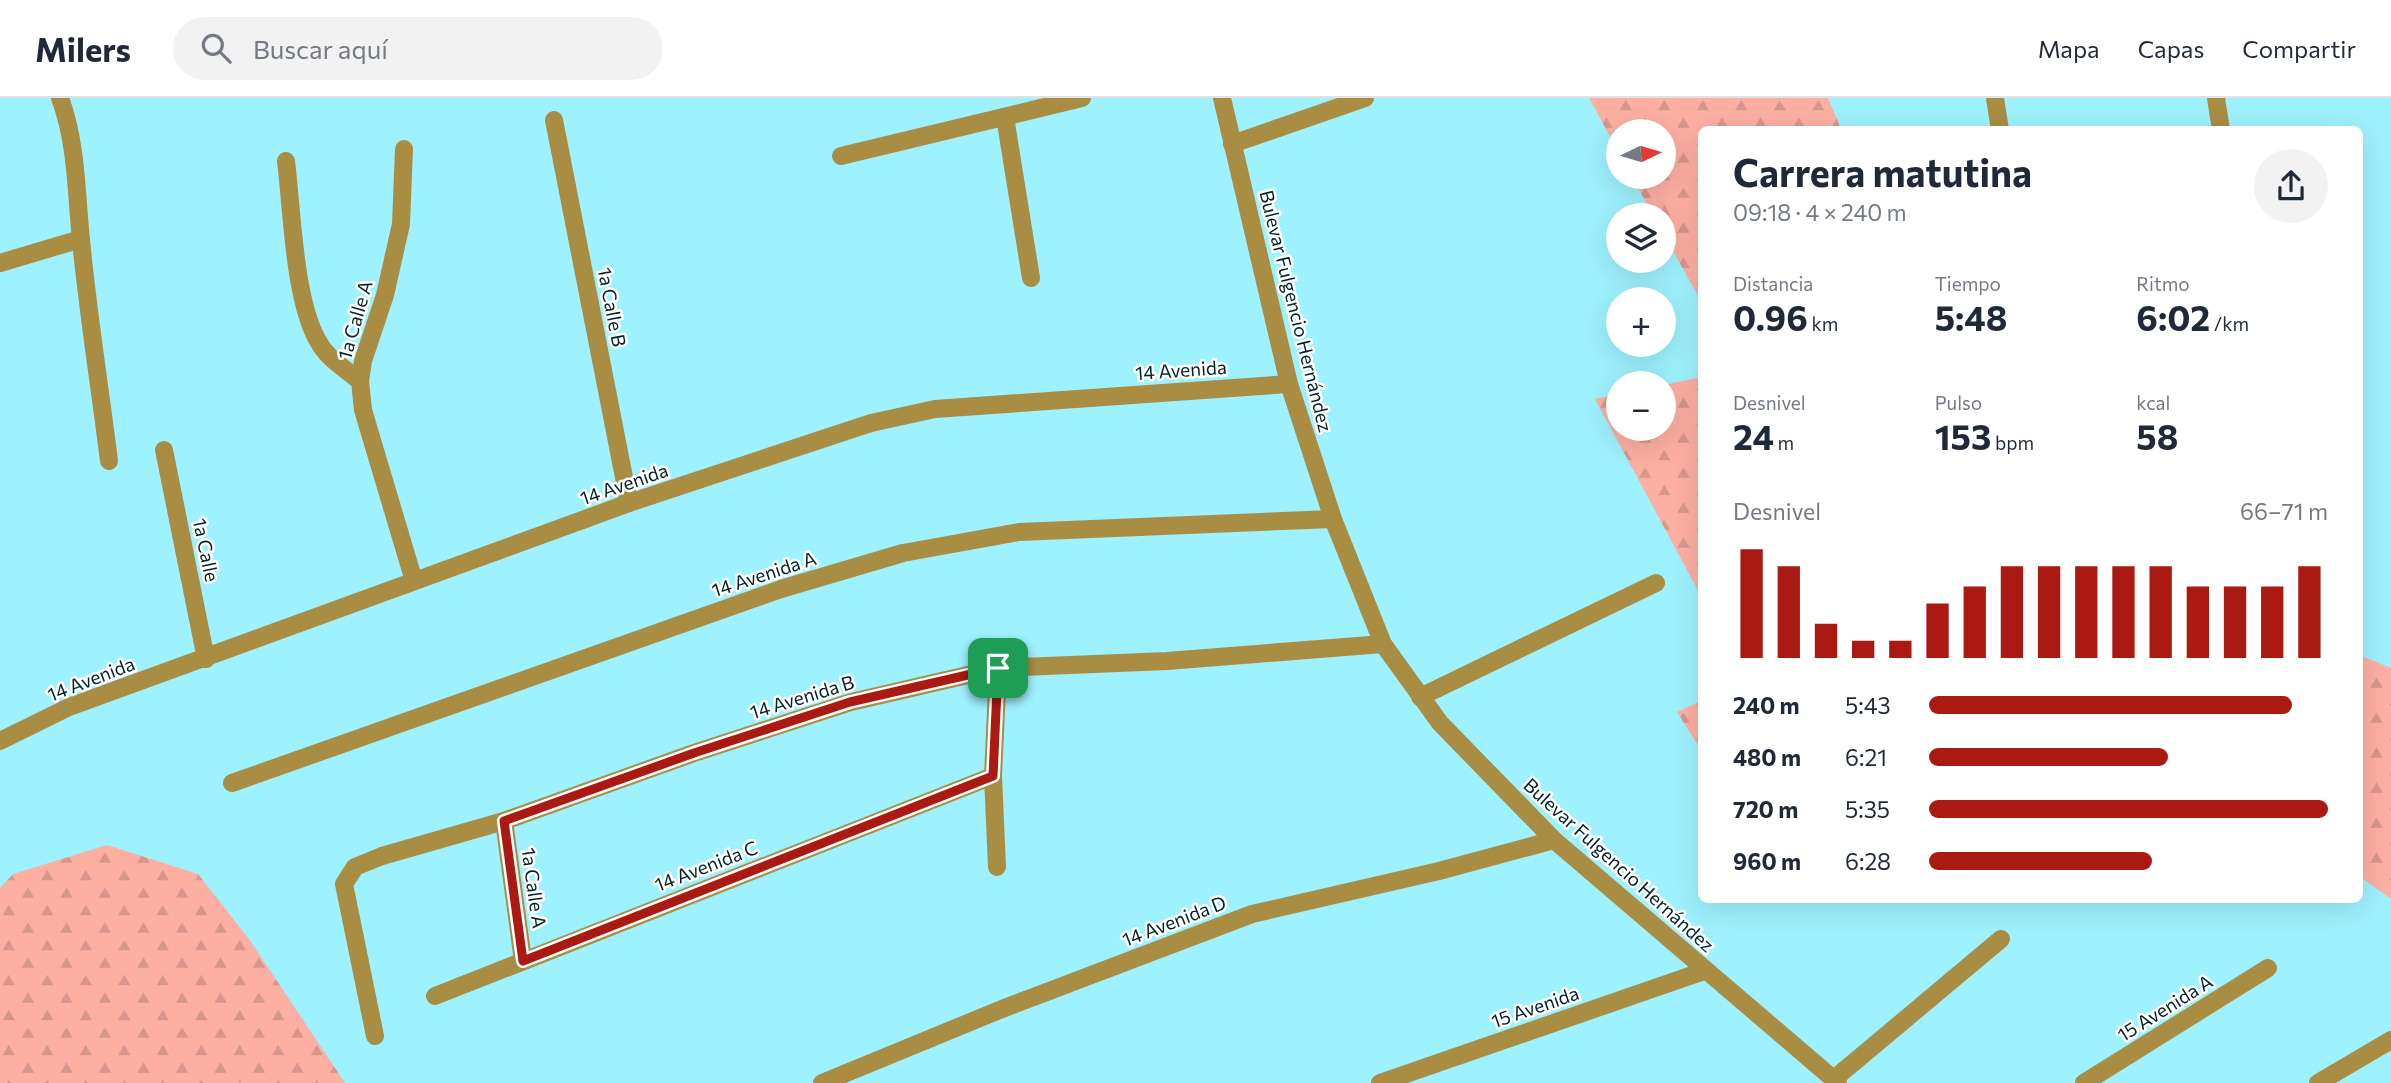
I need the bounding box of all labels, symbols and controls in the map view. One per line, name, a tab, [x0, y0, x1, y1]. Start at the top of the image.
search box	[173, 17, 663, 80]
text: Milers	[35, 28, 131, 69]
icon: search	[197, 29, 235, 67]
text: Buscar aquí	[253, 33, 388, 64]
text: Mapa	[2038, 34, 2100, 63]
text: Capas	[2138, 34, 2204, 63]
text: Compartir	[2242, 34, 2356, 63]
north arrow	[1606, 119, 1676, 189]
map controls	[1606, 119, 1676, 441]
text: Carrera matutina	[1733, 148, 2032, 195]
button: share	[2254, 149, 2328, 223]
street label: Bulevar Fulgencio Hernández	[1255, 188, 1338, 434]
text: 09:18 · 4 × 240 m	[1733, 198, 1907, 226]
button: layers	[1606, 203, 1676, 273]
street label: 1a Calle B	[594, 265, 631, 348]
text: Distancia	[1733, 272, 1813, 295]
text: Tiempo	[1935, 272, 2001, 295]
text: Ritmo	[2136, 272, 2190, 295]
street label: 1a Calle A	[332, 278, 377, 362]
button: +	[1606, 287, 1676, 357]
text: 0.96	[1733, 295, 1808, 338]
text: 5:48	[1935, 295, 2007, 338]
text: 6:02	[2136, 295, 2210, 338]
text: km	[1808, 312, 1838, 335]
text: /km	[2210, 312, 2249, 335]
street label: 14 Avenida	[1134, 355, 1227, 384]
button: −	[1606, 371, 1676, 441]
text: Desnivel	[1733, 391, 1806, 414]
text: Pulso	[1935, 391, 1982, 414]
text: kcal	[2136, 391, 2170, 414]
text: 24	[1733, 414, 1774, 457]
text: 153	[1935, 414, 1991, 457]
text: 58	[2136, 414, 2178, 457]
text: m	[1774, 431, 1794, 454]
text: bpm	[1991, 431, 2034, 454]
street label: 14 Avenida	[577, 458, 671, 509]
text: Desnivel	[1733, 497, 1821, 525]
text: 66–71 m	[2240, 497, 2328, 525]
street label: 1a Calle	[189, 516, 224, 584]
street label: 14 Avenida A	[709, 546, 819, 601]
pin	[968, 638, 1028, 698]
icon: arrive	[979, 649, 1017, 687]
street label: 14 Avenida	[44, 651, 138, 706]
street label: 14 Avenida B	[747, 670, 857, 723]
text: 240 m	[1733, 691, 1800, 719]
text: 5:43	[1845, 691, 1891, 719]
text: 480 m	[1733, 743, 1801, 771]
text: 6:21	[1845, 743, 1887, 771]
street label: Bulevar Fulgencio Hernández	[1519, 773, 1719, 956]
text: 720 m	[1733, 795, 1798, 823]
text: 5:35	[1845, 795, 1890, 823]
street label: 14 Avenida C	[651, 835, 761, 896]
street label: 1a Calle A	[517, 846, 552, 930]
text: 960 m	[1733, 847, 1801, 875]
text: 6:28	[1845, 847, 1891, 875]
street label: 14 Avenida D	[1119, 890, 1229, 951]
street label: 15 Avenida A	[2113, 969, 2217, 1046]
street label: 15 Avenida	[1488, 981, 1582, 1032]

